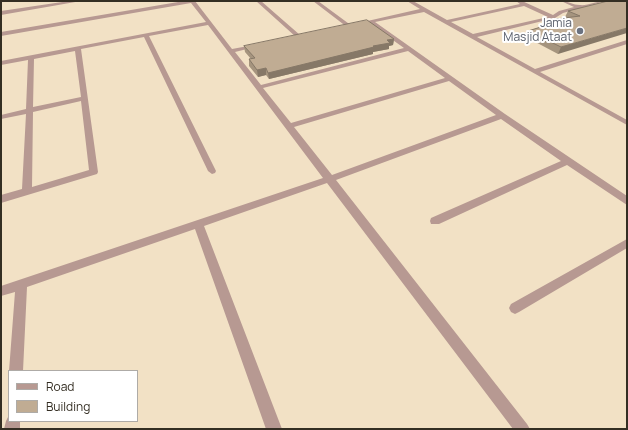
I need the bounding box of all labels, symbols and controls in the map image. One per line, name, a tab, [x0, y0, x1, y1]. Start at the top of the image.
place label: Jamia Masjid Ataat	[503, 17, 572, 45]
marker: Jamia Masjid Ataat	[575, 26, 585, 36]
legend	[8, 370, 138, 422]
text: Road	[46, 378, 74, 395]
text: Building	[46, 398, 90, 415]

